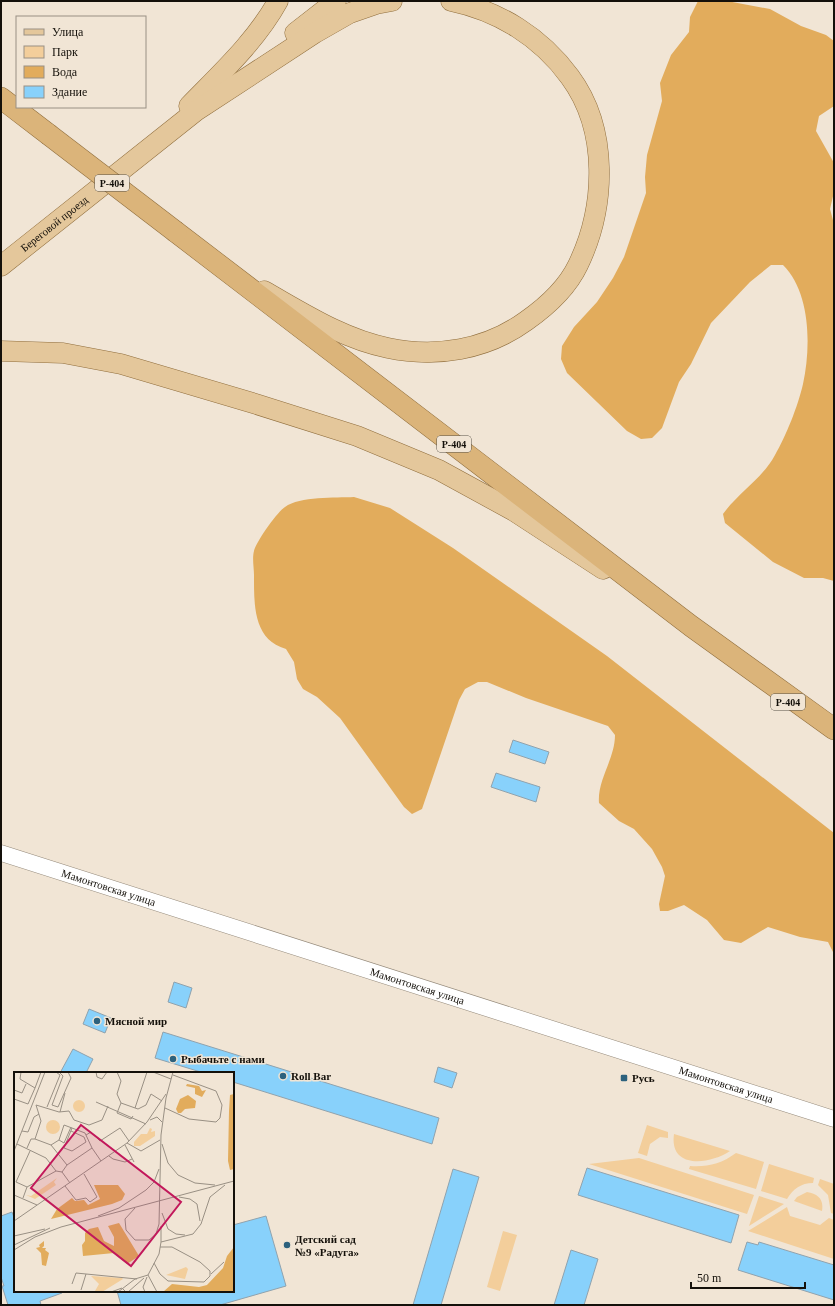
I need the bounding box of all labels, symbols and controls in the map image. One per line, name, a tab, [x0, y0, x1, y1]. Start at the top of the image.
legend	[16, 16, 146, 108]
text: Улица	[52, 25, 84, 39]
text: Парк	[52, 45, 78, 59]
text: Вода	[52, 65, 78, 79]
text: Здание	[52, 85, 87, 99]
road number: Р-404	[95, 175, 129, 191]
street label: Береговой проезд	[18, 193, 91, 254]
road number: Р-404	[437, 436, 471, 452]
road number: Р-404	[771, 694, 805, 710]
street label: Мамонтовская улица	[60, 867, 157, 908]
street label: Мамонтовская улица	[369, 965, 466, 1007]
place label: Мясной мир	[105, 1015, 167, 1027]
marker: Мясной мир	[92, 1016, 102, 1026]
place label: Рыбачьте с нами	[181, 1053, 265, 1065]
marker: Рыбачьте с нами	[168, 1054, 178, 1064]
street label: Мамонтовская улица	[677, 1064, 775, 1105]
place label: Roll Bar	[291, 1070, 331, 1082]
marker: Roll Bar	[278, 1071, 288, 1081]
inset map	[14, 1072, 234, 1292]
place label: Русь	[632, 1072, 655, 1084]
marker: Русь	[619, 1073, 629, 1083]
place label: Детский сад №9 «Радуга»	[295, 1233, 359, 1258]
marker: Детский сад №9 «Радуга»	[282, 1240, 292, 1250]
scale bar	[691, 1264, 805, 1290]
text: 50 m	[697, 1271, 722, 1285]

